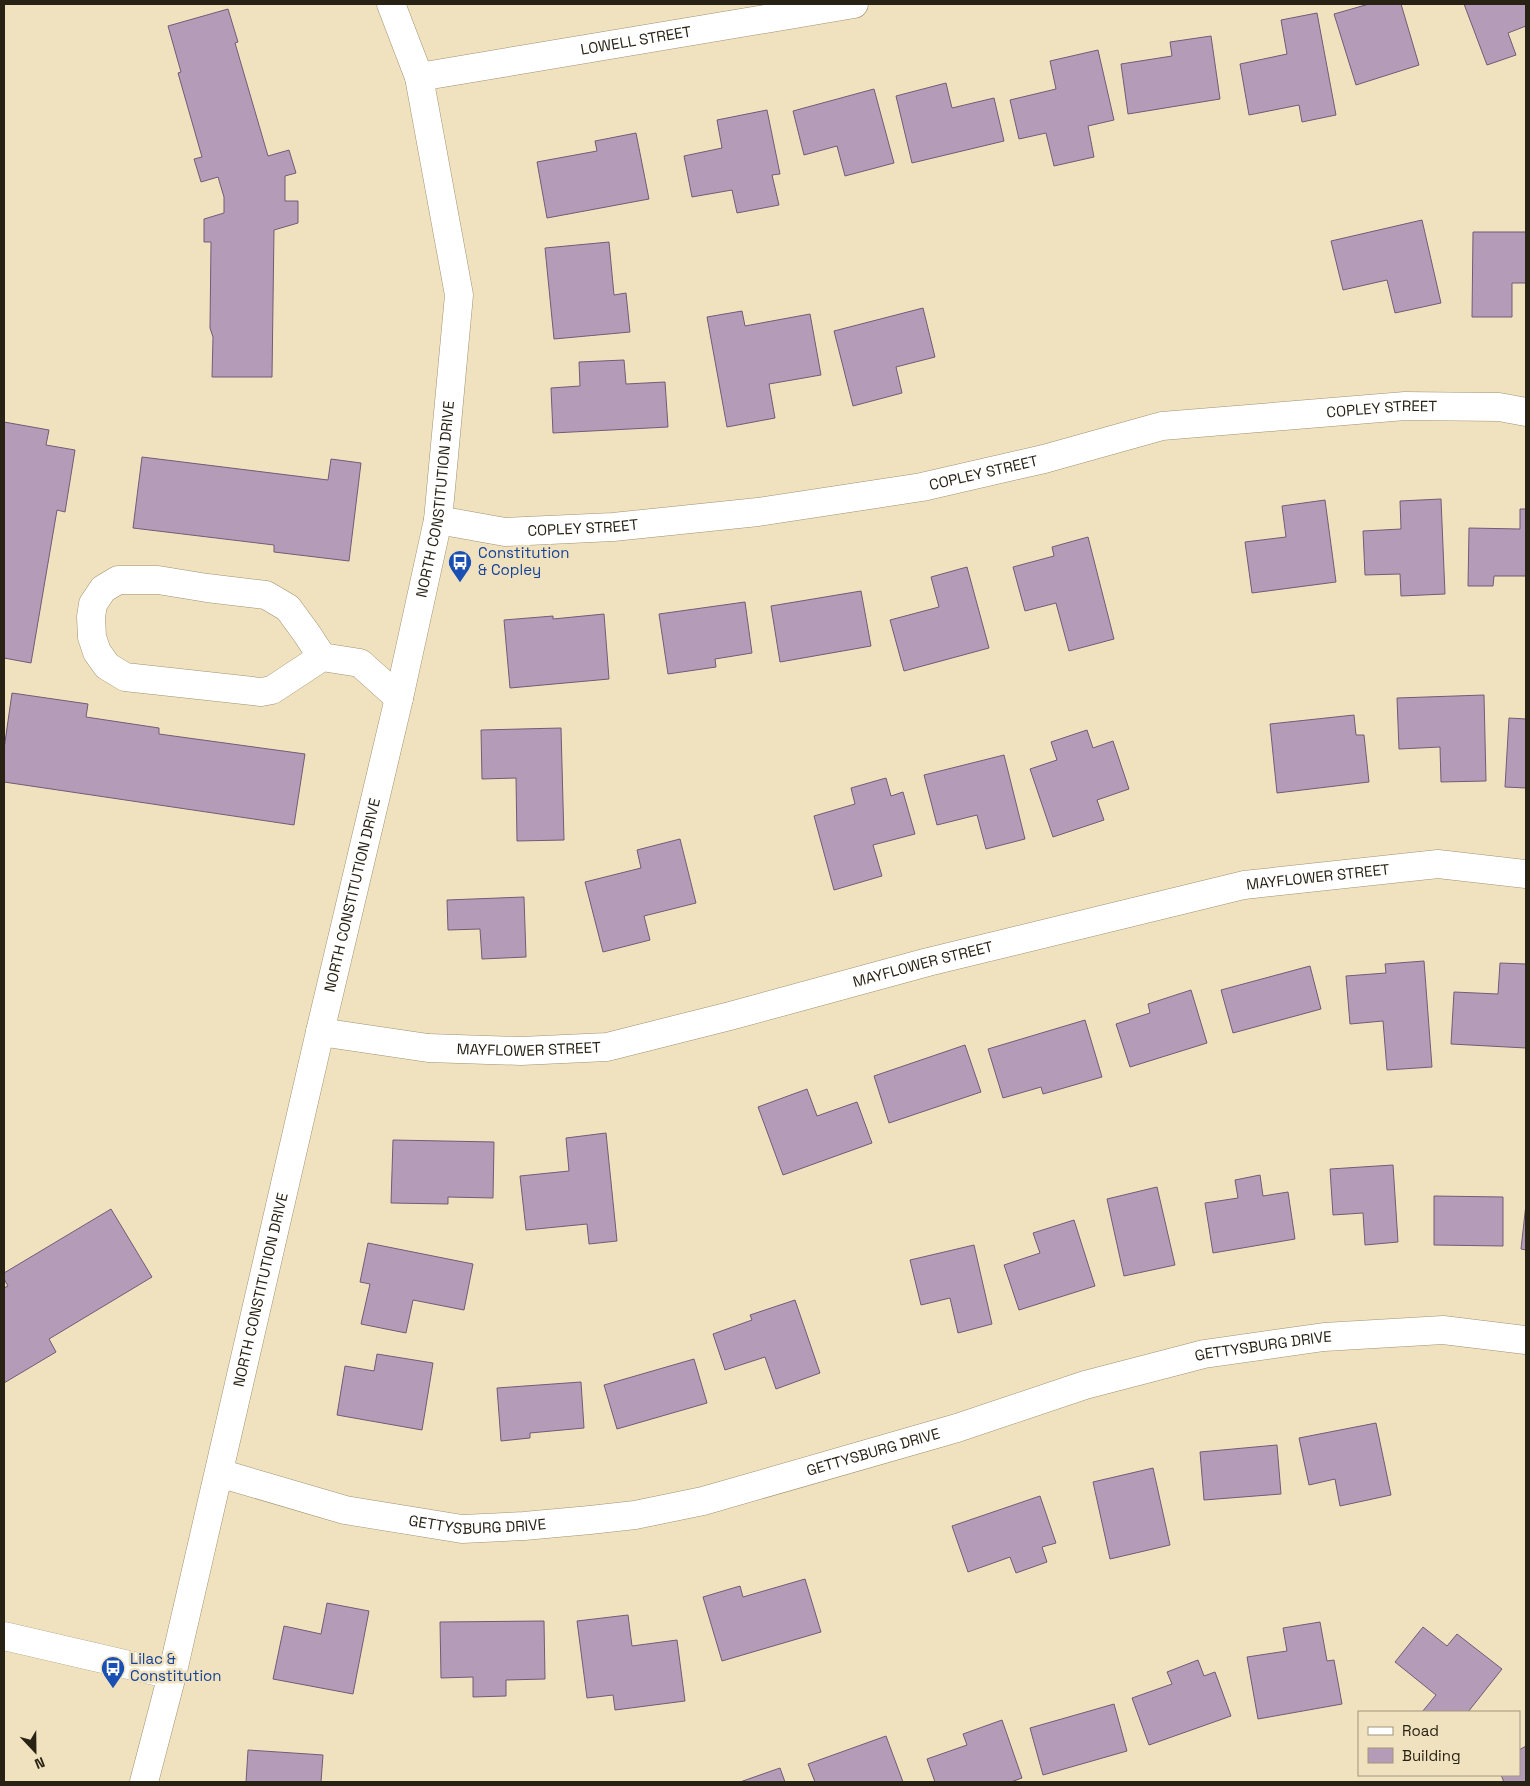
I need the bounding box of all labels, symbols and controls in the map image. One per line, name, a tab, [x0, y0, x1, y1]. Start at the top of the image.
street label: LOWELL STREET	[579, 21, 693, 59]
street label: COPLEY STREET	[1326, 396, 1437, 421]
street label: NORTH CONSTITUTION DRIVE	[411, 400, 458, 599]
street label: COPLEY STREET	[927, 451, 1040, 494]
street label: COPLEY STREET	[527, 514, 639, 540]
place label: Constitution & Copley	[478, 543, 570, 579]
bus stop icon: Constitution & Copley	[447, 549, 473, 583]
street label: NORTH CONSTITUTION DRIVE	[320, 796, 384, 994]
street label: MAYFLOWER STREET	[1245, 859, 1391, 894]
street label: MAYFLOWER STREET	[851, 936, 995, 991]
street label: MAYFLOWER STREET	[456, 1037, 601, 1060]
street label: NORTH CONSTITUTION DRIVE	[229, 1191, 292, 1389]
street label: GETTYSBURG DRIVE	[1193, 1327, 1332, 1365]
street label: GETTYSBURG DRIVE	[804, 1423, 942, 1480]
street label: GETTYSBURG DRIVE	[407, 1510, 547, 1538]
place label: Lilac & Constitution	[130, 1649, 222, 1685]
bus stop icon: Lilac & Constitution	[100, 1655, 126, 1689]
legend	[1358, 1711, 1520, 1776]
text: Road	[1402, 1721, 1439, 1740]
north arrow	[10, 1726, 60, 1776]
text: Building	[1402, 1746, 1461, 1765]
text: N	[32, 1753, 48, 1773]

